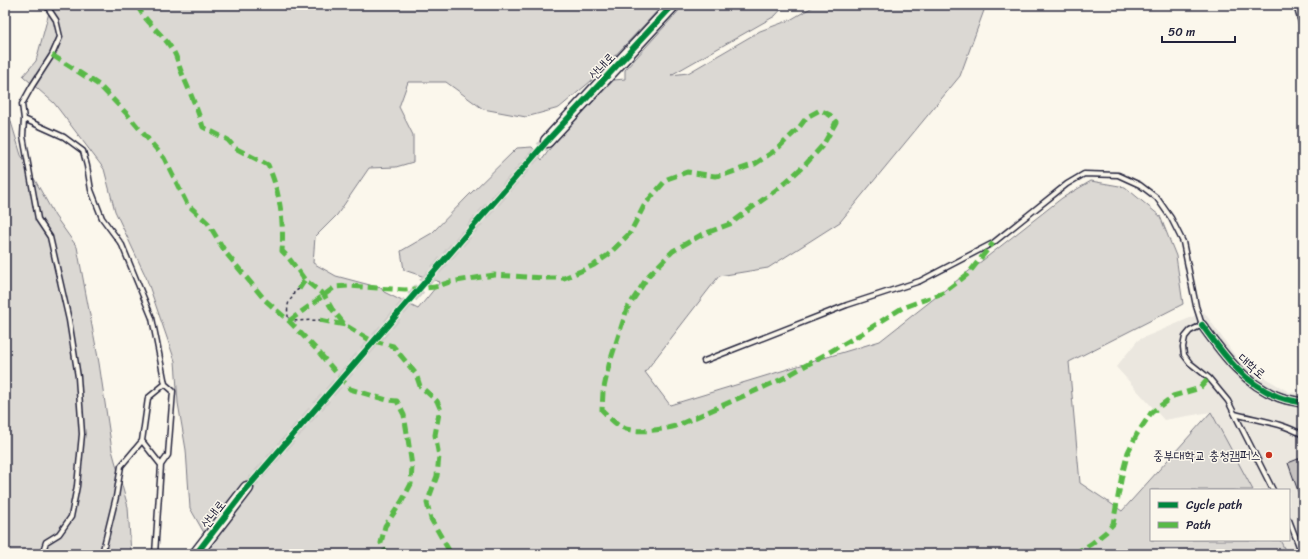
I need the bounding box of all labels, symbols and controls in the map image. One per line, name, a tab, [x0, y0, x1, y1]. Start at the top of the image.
scale bar	[1162, 18, 1235, 44]
text: 50 m	[1168, 21, 1195, 43]
street label: 산내로	[583, 47, 621, 85]
street label: 대학로	[1233, 347, 1271, 385]
place label: 중부대학교 충청캠퍼스	[1153, 444, 1261, 467]
marker: 중부대학교 충청캠퍼스	[1264, 450, 1274, 460]
legend	[1150, 489, 1290, 541]
text: Cycle path	[1186, 494, 1242, 516]
street label: 산내로	[194, 495, 232, 533]
text: Path	[1186, 514, 1211, 536]

